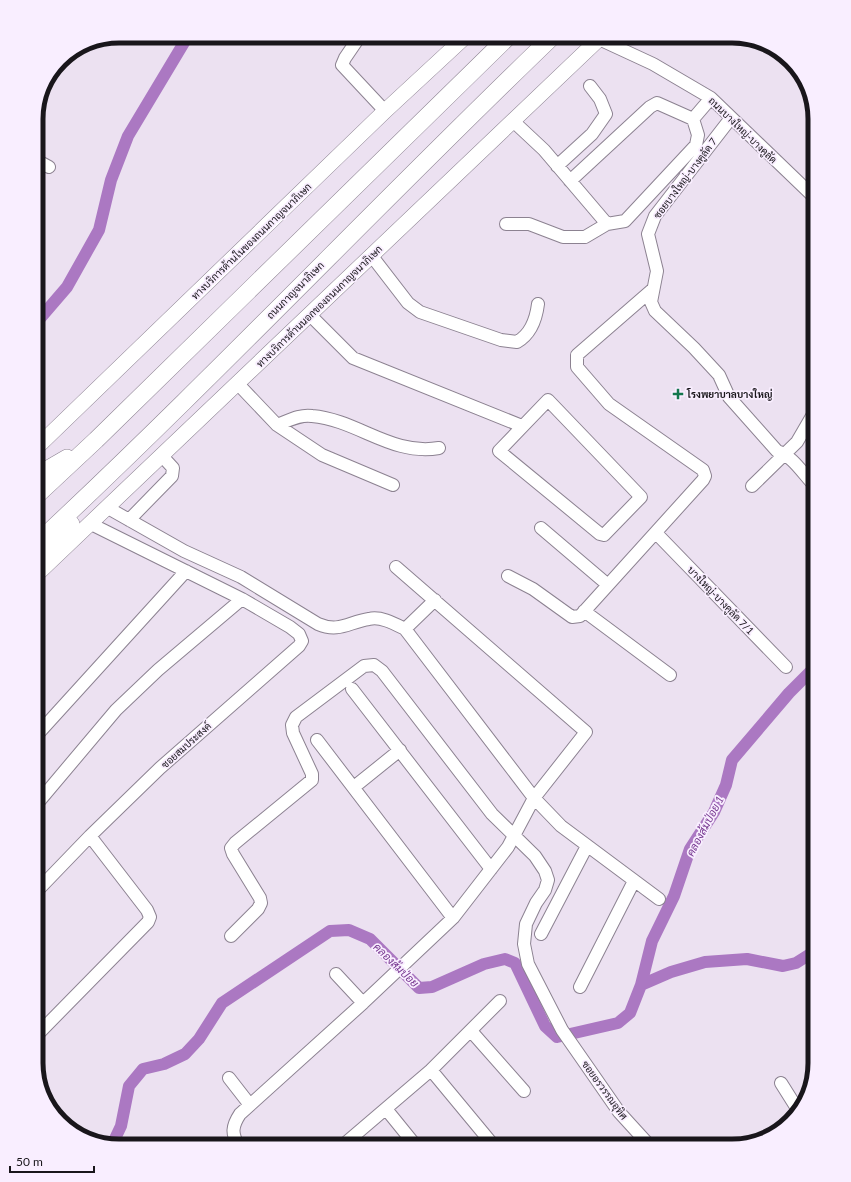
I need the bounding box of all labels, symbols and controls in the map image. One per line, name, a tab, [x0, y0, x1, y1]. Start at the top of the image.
street label: ถนนบางใหญ่-บางคูลัด	[705, 94, 780, 167]
street label: ซอยบางใหญ่-บางคูลัด 7	[651, 135, 721, 222]
street label: ทางบริการด้านในของถนนกาญจนาภิเษก	[188, 180, 314, 302]
street label: ทางบริการด้านนอกของถนนกาญจนาภิเษก	[254, 242, 385, 370]
street label: ถนนกาญจนาภิเษก	[264, 259, 326, 321]
marker: โรงพยาบาลบางใหญ่	[672, 388, 684, 400]
place label: โรงพยาบาลบางใหญ่	[686, 388, 772, 401]
street label: บางใหญ่-บางคูลัด 7/1	[684, 563, 757, 638]
street label: ซอยสมประสงค์	[158, 719, 213, 770]
water label: คลองส้มป่อย 1	[683, 793, 726, 858]
water label: คลองส้มป่อย	[371, 940, 422, 990]
street label: ซอยอรวรรณอุทิศ	[578, 1058, 630, 1123]
scale bar	[10, 1148, 94, 1174]
text: 50 m	[16, 1154, 43, 1169]

